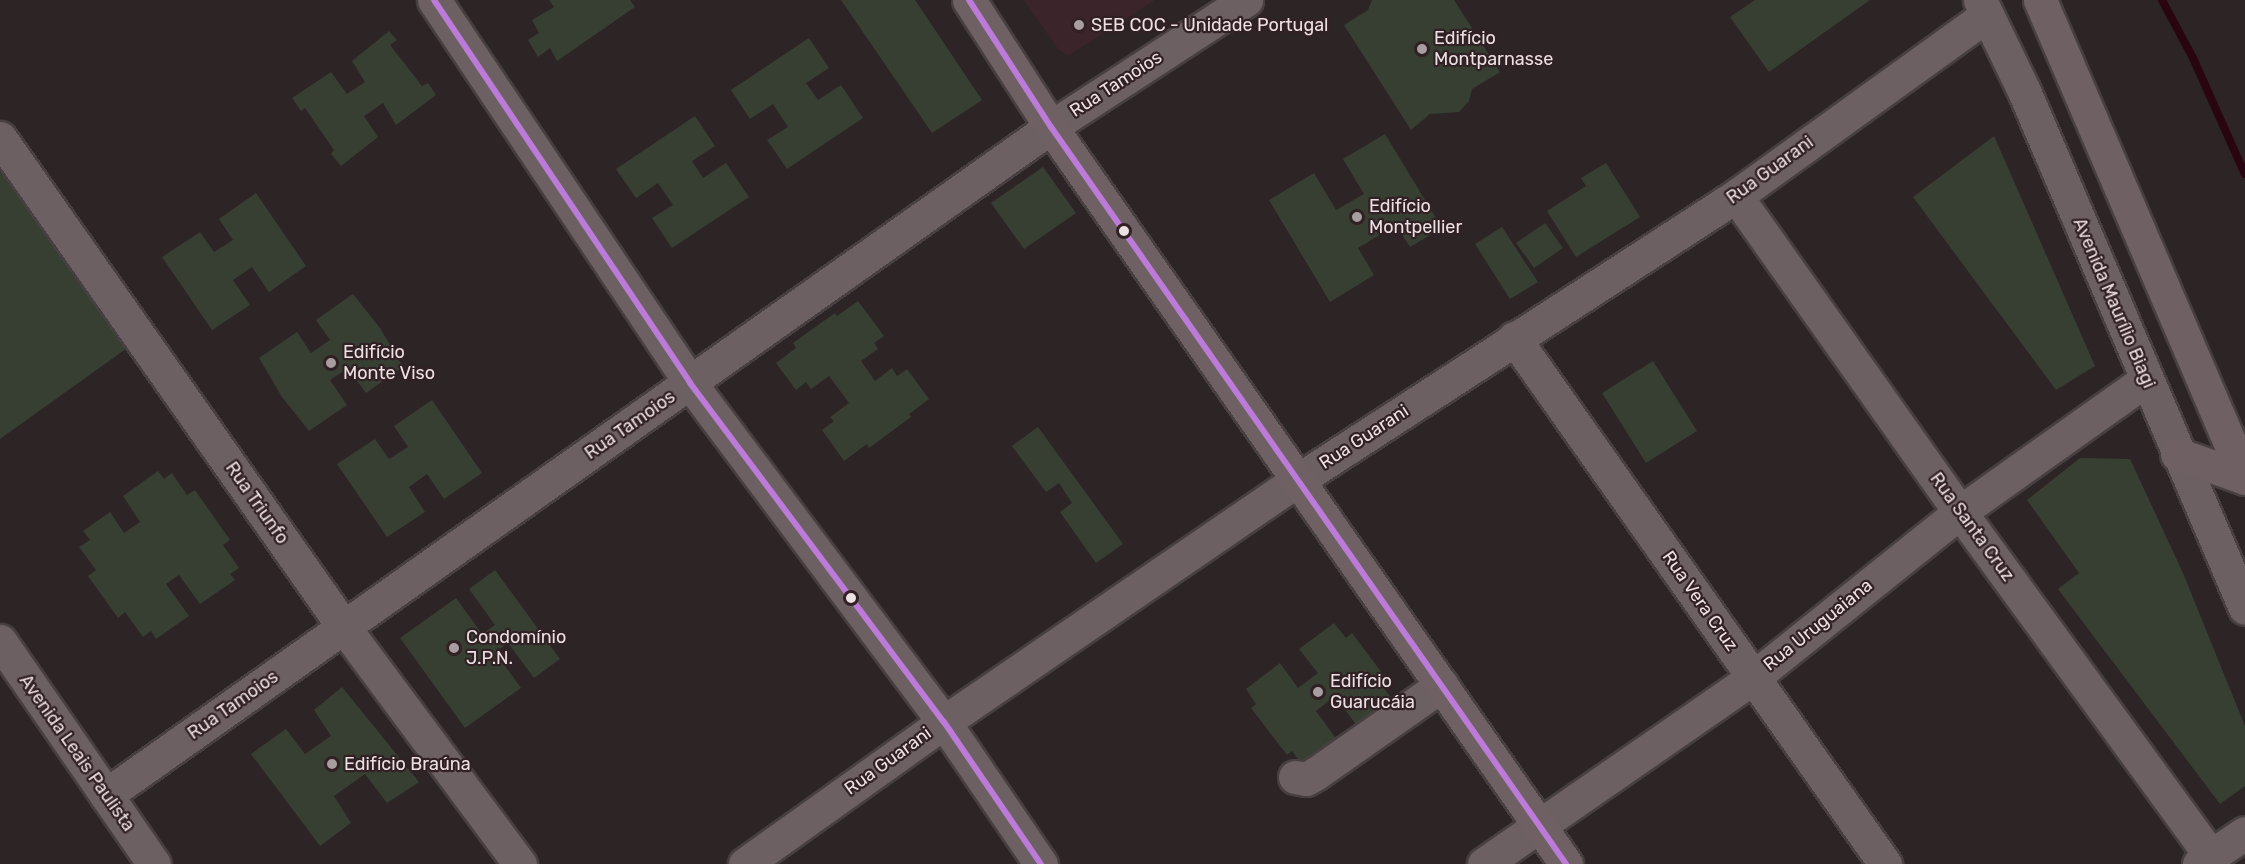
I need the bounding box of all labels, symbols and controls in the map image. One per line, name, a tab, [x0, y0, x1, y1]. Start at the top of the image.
place label: SEB COC - Unidade Portugal	[1091, 14, 1328, 36]
marker: SEB COC - Unidade Portugal	[1072, 18, 1086, 32]
place label: Edifício Montparnasse	[1434, 28, 1553, 70]
marker: Edifício Montparnasse	[1415, 42, 1429, 56]
street label: Rua Tamoios	[1066, 46, 1166, 122]
street label: Rua Guarani	[1722, 131, 1818, 209]
place label: Edifício Montpellier	[1369, 196, 1462, 238]
marker: Edifício Montpellier	[1350, 210, 1364, 224]
street label: Avenida Maurílio Biagi	[2068, 215, 2160, 391]
unlabelled marker	[1118, 225, 1130, 237]
place label: Edifício Monte Viso	[343, 342, 436, 385]
marker: Edifício Monte Viso	[324, 356, 338, 370]
street label: Rua Tamoios	[580, 386, 680, 464]
street label: Rua Guarani	[1315, 400, 1413, 474]
street label: Rua Triunfo	[221, 458, 293, 548]
street label: Rua Santa Cruz	[1925, 468, 2019, 586]
street label: Rua Vera Cruz	[1657, 547, 1743, 655]
street label: Rua Uruguaiana	[1759, 574, 1877, 676]
unlabelled marker	[845, 592, 857, 604]
place label: Condomínio J.P.N.	[466, 627, 566, 670]
marker: Condomínio J.P.N.	[447, 641, 461, 655]
street label: Rua Tamoios	[183, 666, 283, 744]
street label: Avenida Leais Paulista	[15, 670, 139, 836]
place label: Edifício Guarucáia	[1330, 671, 1415, 714]
marker: Edifício Guarucáia	[1311, 685, 1325, 699]
street label: Rua Guarani	[840, 722, 936, 800]
place label: Edifício Braúna	[344, 753, 471, 775]
marker: Edifício Braúna	[325, 757, 339, 771]

